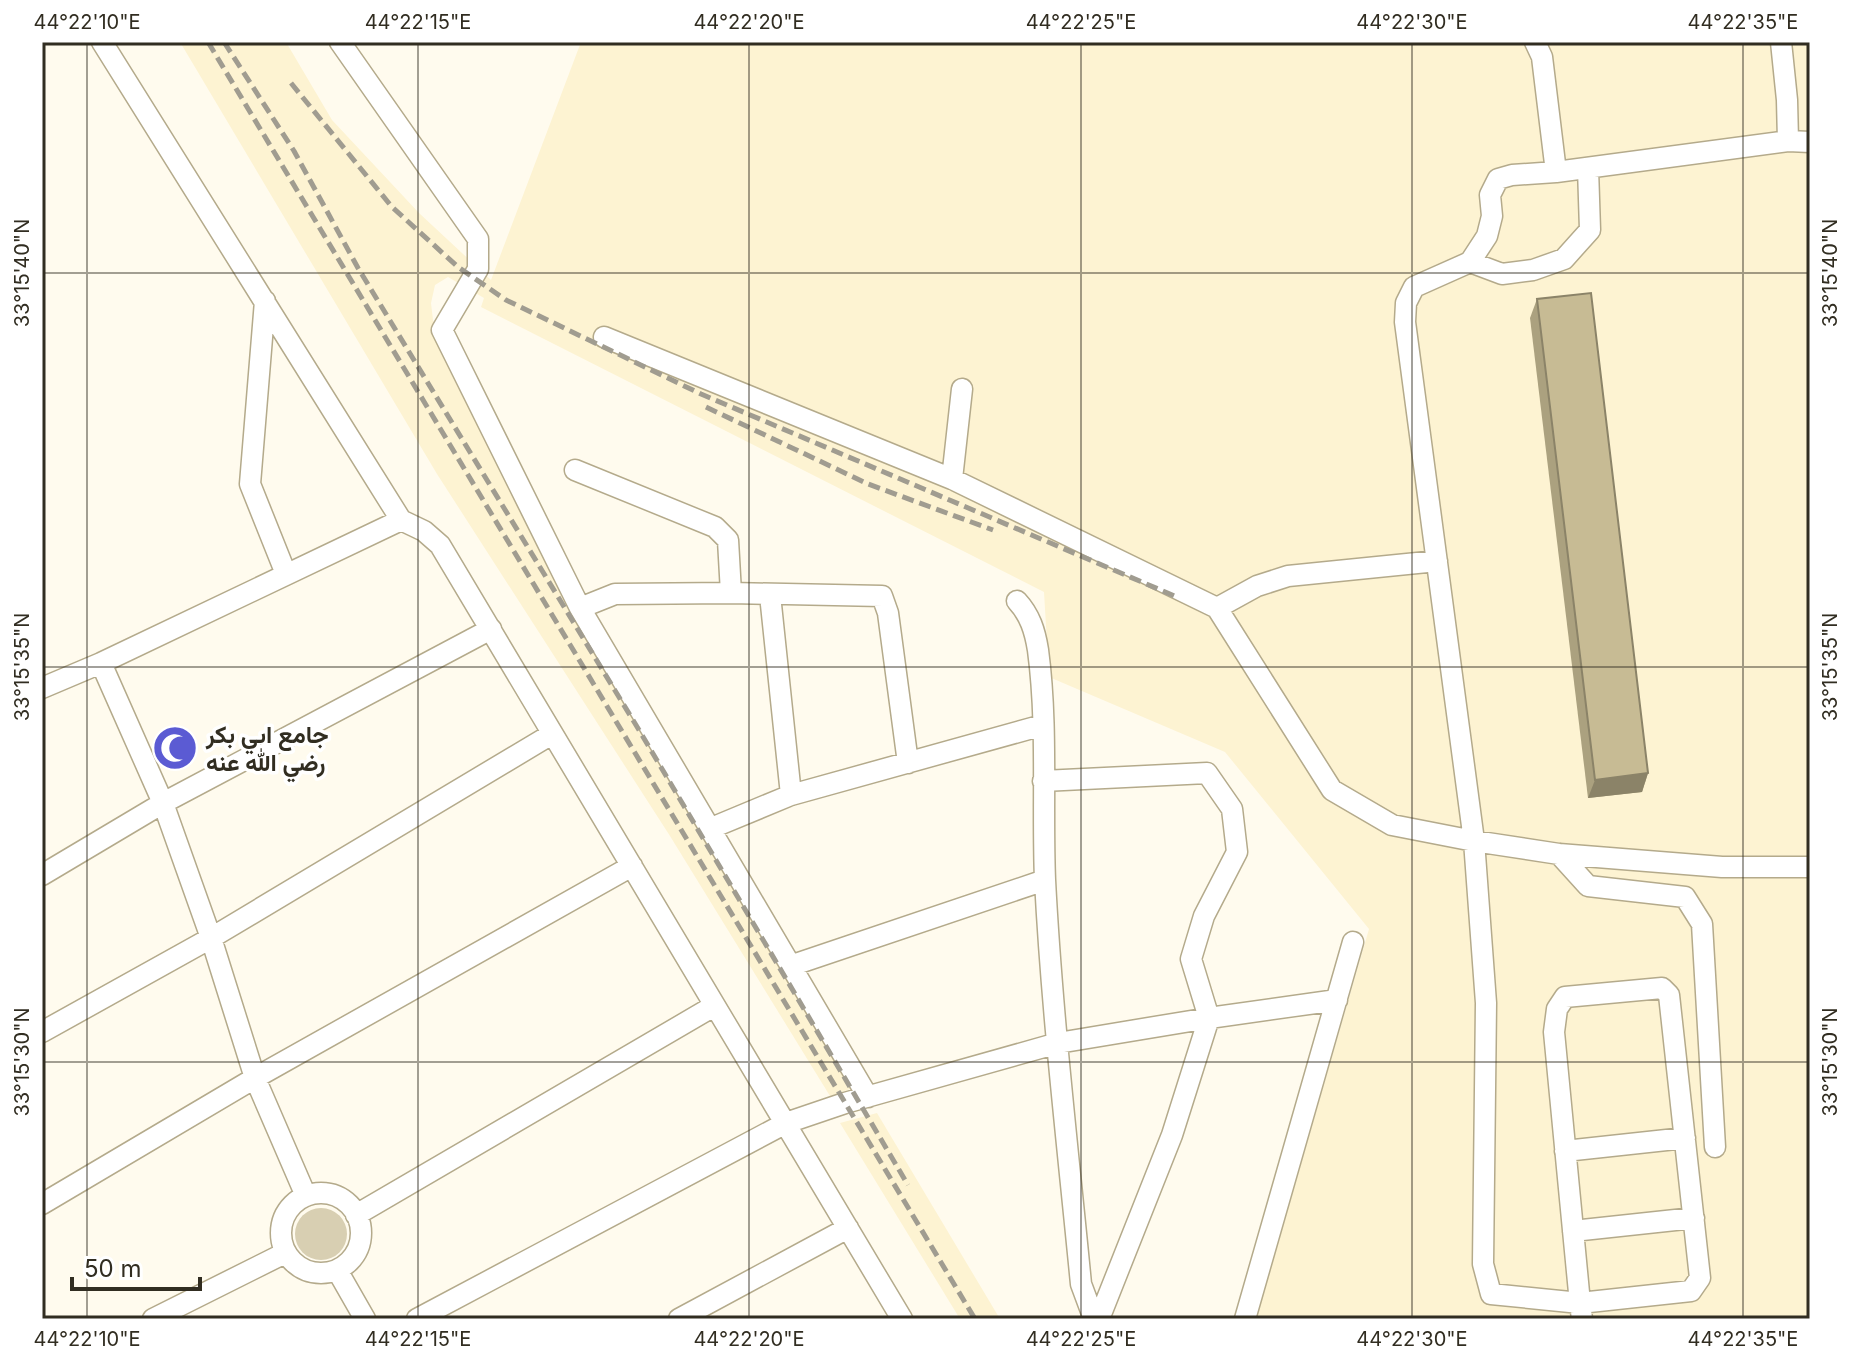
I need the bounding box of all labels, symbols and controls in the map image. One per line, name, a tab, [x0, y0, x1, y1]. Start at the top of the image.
text: 44°22'10"E	[33, 10, 141, 34]
text: 44°22'15"E	[365, 10, 471, 34]
text: 44°22'20"E	[693, 10, 805, 34]
text: 44°22'25"E	[1026, 10, 1136, 34]
text: 44°22'30"E	[1356, 10, 1468, 34]
text: 44°22'35"E	[1688, 10, 1798, 34]
text: 33°15'40"N	[10, 219, 34, 327]
text: 33°15'40"N	[1818, 219, 1842, 327]
text: 33°15'35"N	[10, 613, 34, 721]
text: 33°15'35"N	[1818, 613, 1842, 721]
place label: جامع ابي بكر رضي الله عنه	[205, 720, 329, 783]
mosque icon: جامع ابي بكر رضي الله عنه	[151, 724, 199, 772]
text: 33°15'30"N	[10, 1007, 34, 1117]
text: 33°15'30"N	[1818, 1007, 1842, 1117]
scale bar	[72, 1241, 200, 1291]
text: 50 m	[84, 1254, 142, 1283]
text: 44°22'10"E	[33, 1327, 141, 1351]
text: 44°22'15"E	[365, 1327, 471, 1351]
text: 44°22'20"E	[693, 1327, 805, 1351]
text: 44°22'25"E	[1026, 1327, 1136, 1351]
text: 44°22'30"E	[1356, 1327, 1468, 1351]
text: 44°22'35"E	[1688, 1327, 1798, 1351]

